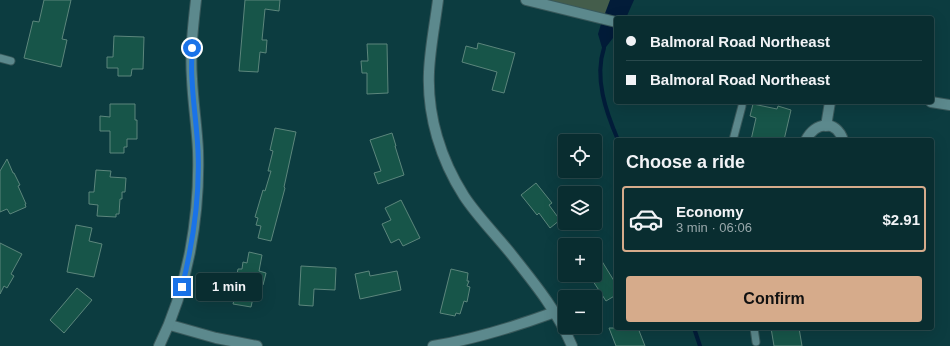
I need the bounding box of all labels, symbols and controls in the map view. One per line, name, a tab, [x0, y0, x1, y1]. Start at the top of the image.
text: Balmoral Road Northeast	[650, 33, 830, 50]
route start	[183, 39, 201, 57]
text: Balmoral Road Northeast	[650, 71, 830, 88]
map controls	[558, 134, 602, 334]
button: locate	[558, 134, 602, 178]
text: Choose a ride	[626, 152, 745, 172]
button: layers	[558, 186, 602, 230]
icon: car	[628, 201, 664, 237]
text: Economy	[676, 203, 744, 220]
text: $2.91	[882, 211, 920, 228]
text: 3 min · 06:06	[676, 220, 752, 235]
button: +	[558, 238, 602, 282]
callout: 1 min	[196, 273, 262, 301]
button: Confirm	[626, 276, 922, 322]
route end	[173, 278, 191, 296]
text: 1 min	[212, 279, 246, 294]
button: −	[558, 290, 602, 334]

